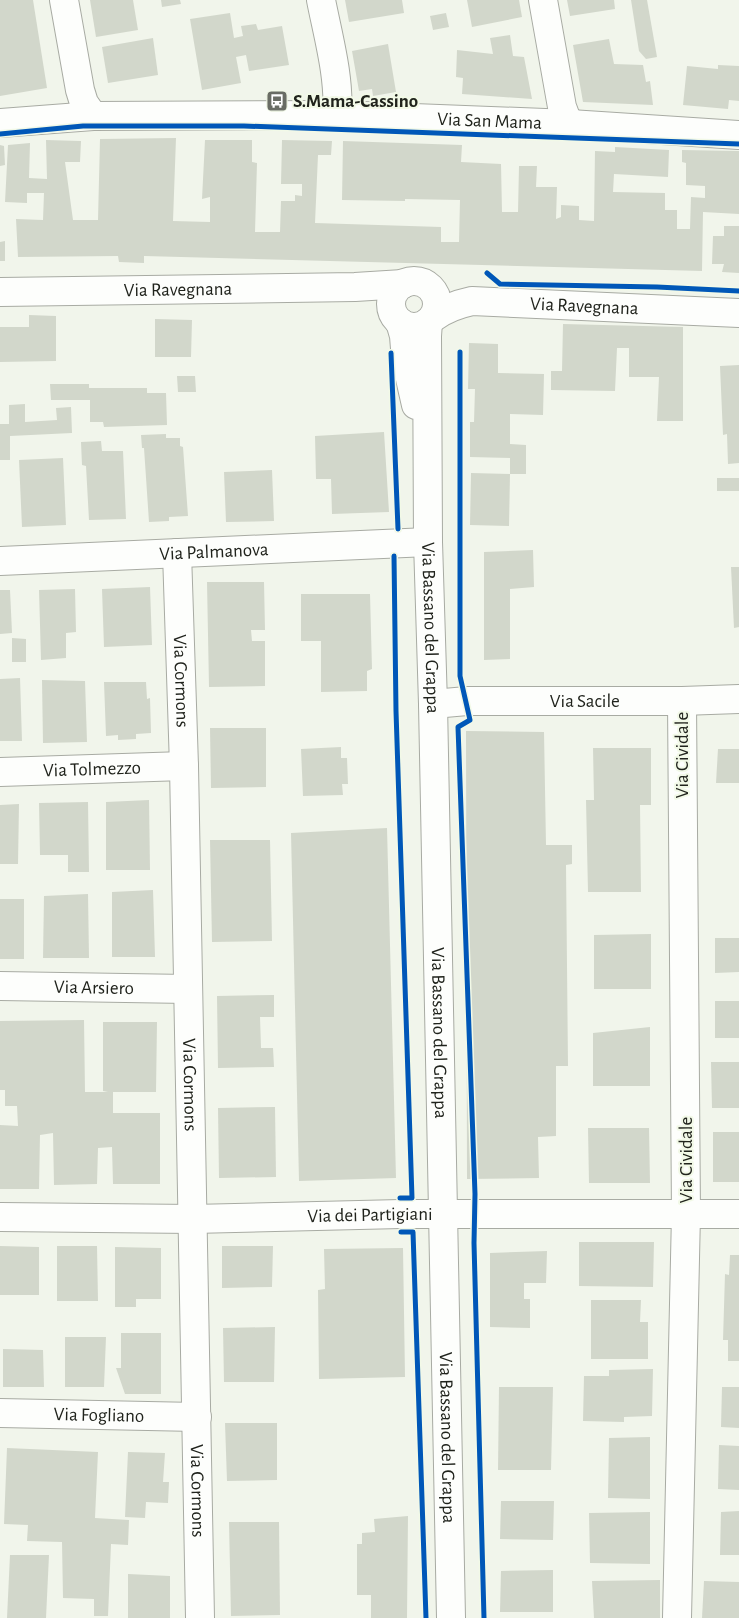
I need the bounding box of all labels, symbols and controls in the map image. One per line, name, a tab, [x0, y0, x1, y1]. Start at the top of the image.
bus stop icon: S.Mama-Cassino	[265, 89, 289, 113]
place label: S.Mama-Cassino	[293, 92, 418, 111]
street label: Via San Mama	[437, 109, 543, 132]
street label: Via Ravegnana	[124, 279, 233, 300]
street label: Via Ravegnana	[530, 294, 639, 318]
street label: Via Palmanova	[159, 540, 269, 563]
street label: Via Bassano del Grappa	[419, 542, 443, 714]
street label: Via Cormons	[170, 634, 192, 728]
street label: Via Sacile	[550, 692, 620, 711]
street label: Via Cividale	[673, 712, 692, 798]
street label: Via Tolmezzo	[43, 758, 141, 780]
street label: Via Bassano del Grappa	[428, 947, 451, 1119]
street label: Via Arsiero	[54, 977, 134, 998]
street label: Via Cormons	[180, 1038, 200, 1132]
street label: Via Cividale	[677, 1117, 696, 1203]
street label: Via dei Partigiani	[307, 1204, 433, 1226]
street label: Via Bassano del Grappa	[436, 1352, 459, 1524]
street label: Via Fogliano	[54, 1405, 144, 1425]
street label: Via Cormons	[187, 1444, 208, 1538]

